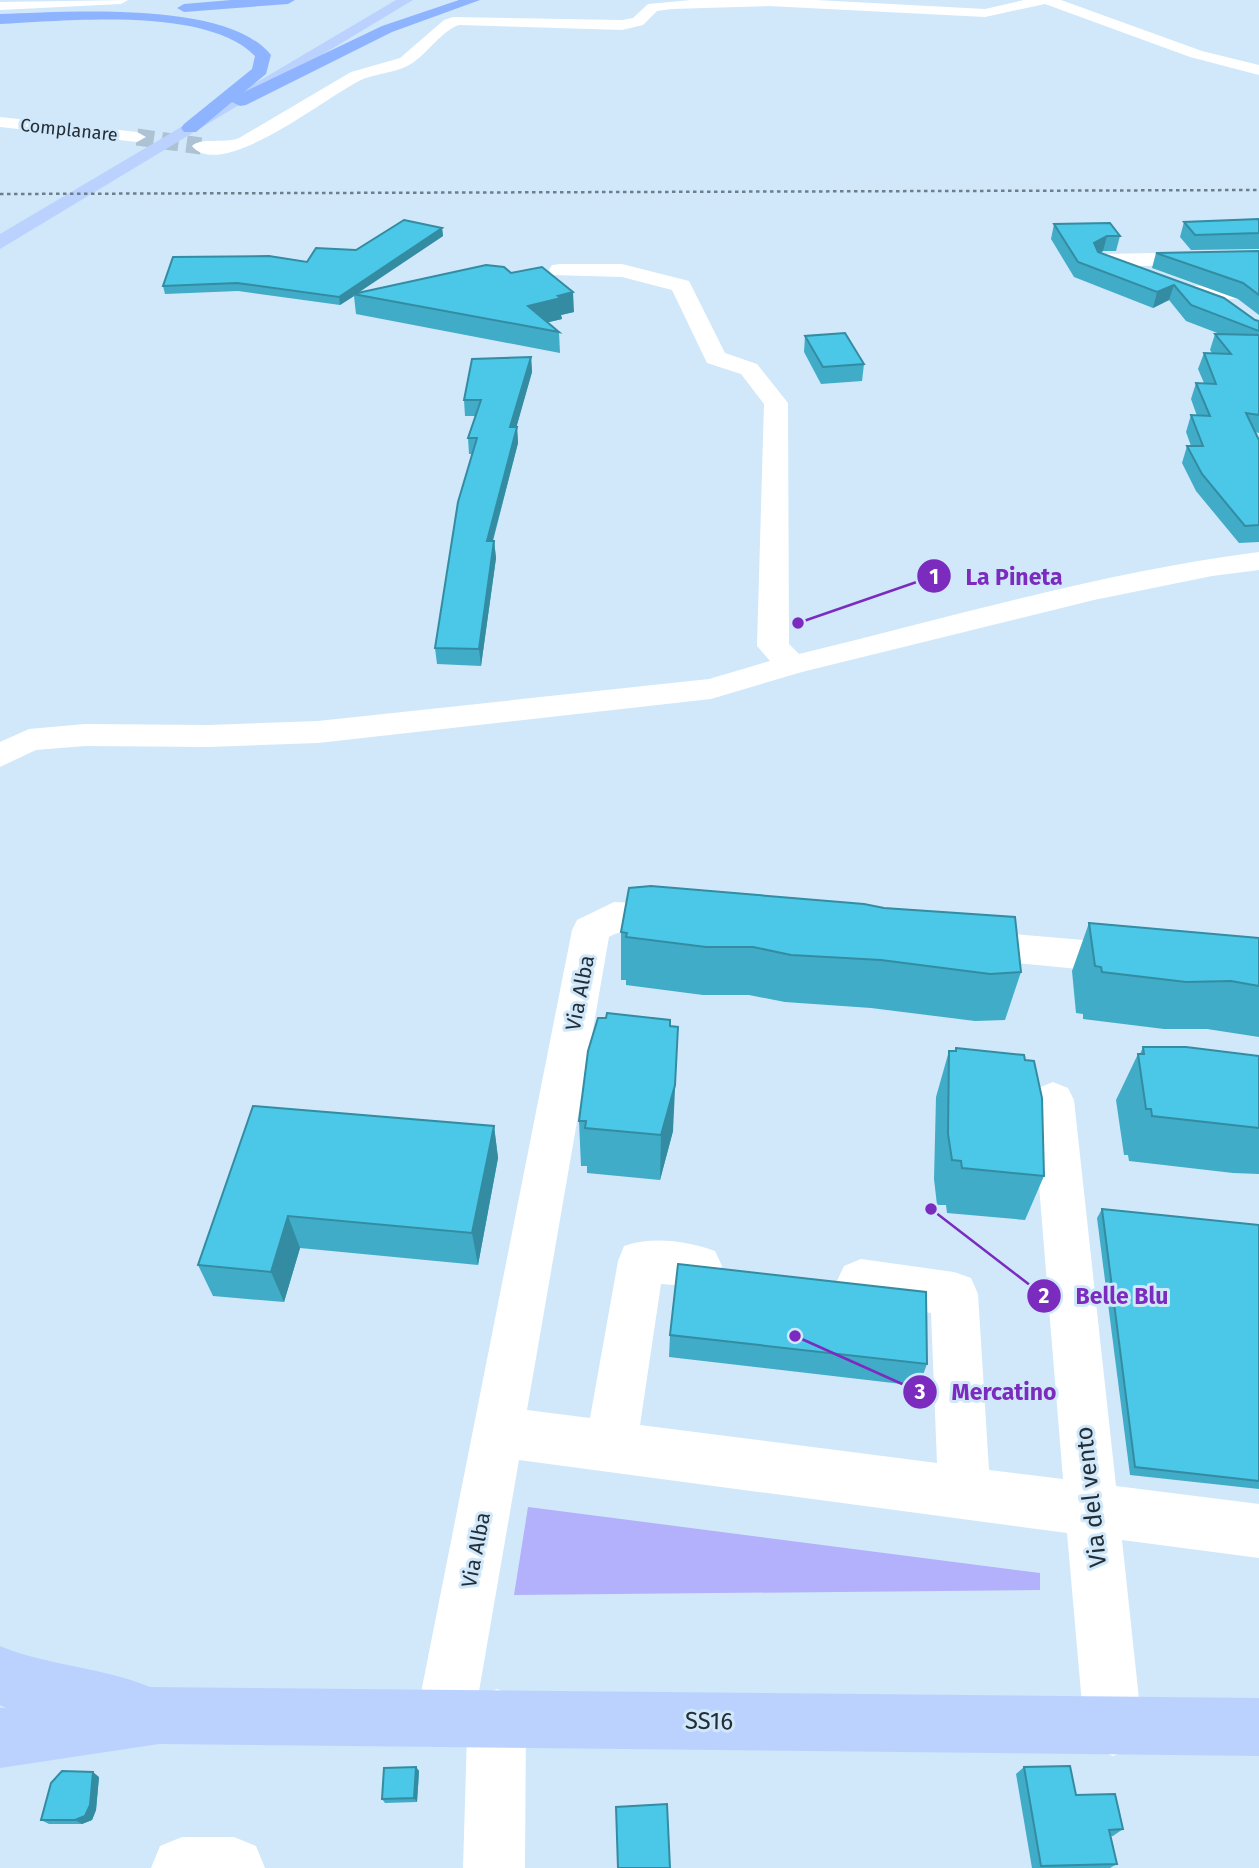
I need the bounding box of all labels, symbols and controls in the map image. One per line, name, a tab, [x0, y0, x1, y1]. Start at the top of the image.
street label: Complanare	[19, 114, 119, 146]
callout: La Pineta	[916, 554, 1077, 598]
text: La Pineta	[965, 563, 1063, 591]
text: 1	[929, 564, 939, 590]
street label: Via Alba	[560, 953, 600, 1033]
callout: Belle Blu	[1026, 1274, 1182, 1318]
text: Belle Blu	[1076, 1282, 1168, 1310]
text: 2	[1039, 1283, 1050, 1309]
callout: Mercatino	[903, 1370, 1070, 1414]
text: Mercatino	[952, 1378, 1056, 1406]
text: 3	[914, 1379, 926, 1405]
street label: Via del vento	[1070, 1425, 1112, 1569]
street label: Via Alba	[456, 1510, 496, 1590]
street label: SS16	[685, 1707, 733, 1735]

